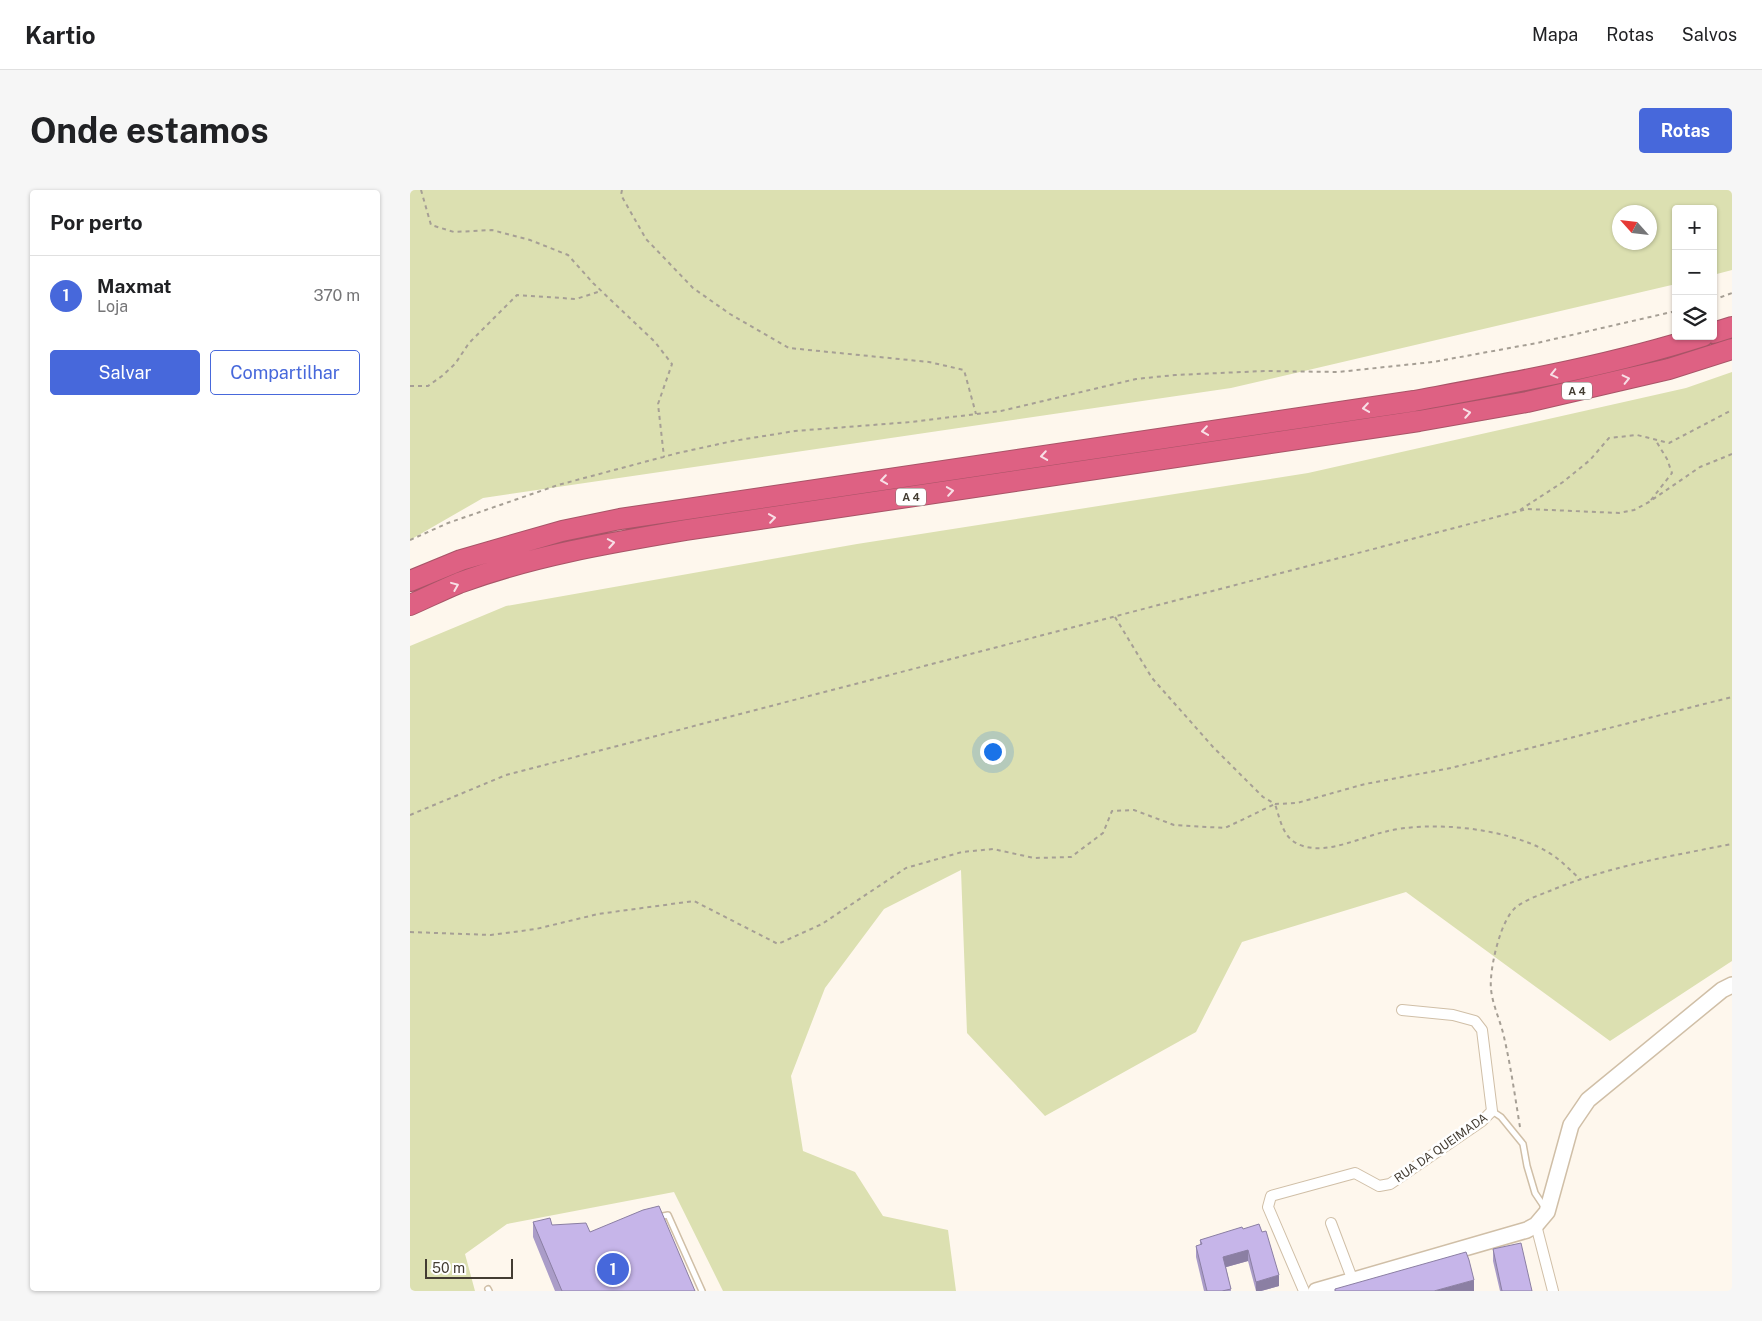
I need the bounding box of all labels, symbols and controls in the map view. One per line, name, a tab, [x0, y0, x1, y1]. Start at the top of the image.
text: Kartio	[25, 21, 96, 49]
text: Mapa	[1532, 24, 1578, 45]
text: Rotas	[1606, 24, 1654, 45]
text: Salvos	[1682, 24, 1737, 45]
button: Rotas	[1639, 108, 1732, 153]
text: Onde estamos	[30, 110, 269, 151]
north arrow	[1612, 205, 1657, 250]
map controls	[1672, 205, 1717, 340]
button: +	[1672, 205, 1717, 250]
text: Por perto	[50, 210, 143, 235]
button: −	[1672, 250, 1717, 295]
text: Maxmat	[97, 275, 171, 297]
text: 1	[63, 286, 69, 305]
text: 370 m	[313, 286, 360, 305]
button: layers	[1672, 295, 1717, 340]
text: Loja	[97, 297, 128, 316]
button: Salvar	[50, 350, 200, 395]
button: Compartilhar	[210, 350, 360, 395]
one-way arrow	[1550, 368, 1559, 379]
one-way arrow	[1622, 374, 1631, 385]
road number: A 4	[1562, 382, 1592, 400]
one-way arrow	[1362, 402, 1370, 413]
one-way arrow	[1463, 408, 1472, 418]
one-way arrow	[1201, 426, 1209, 436]
one-way arrow	[1040, 450, 1049, 460]
one-way arrow	[879, 474, 888, 484]
one-way arrow	[945, 486, 954, 496]
road number: A 4	[896, 488, 926, 506]
one-way arrow	[767, 513, 776, 523]
one-way arrow	[608, 538, 616, 549]
one-way arrow	[450, 581, 459, 592]
your location	[980, 739, 1006, 765]
street label: RUA DA QUEIMADA	[1392, 1110, 1491, 1185]
pin: 1	[597, 1250, 629, 1288]
scale bar	[425, 1256, 512, 1279]
text: 50 m	[432, 1260, 465, 1276]

